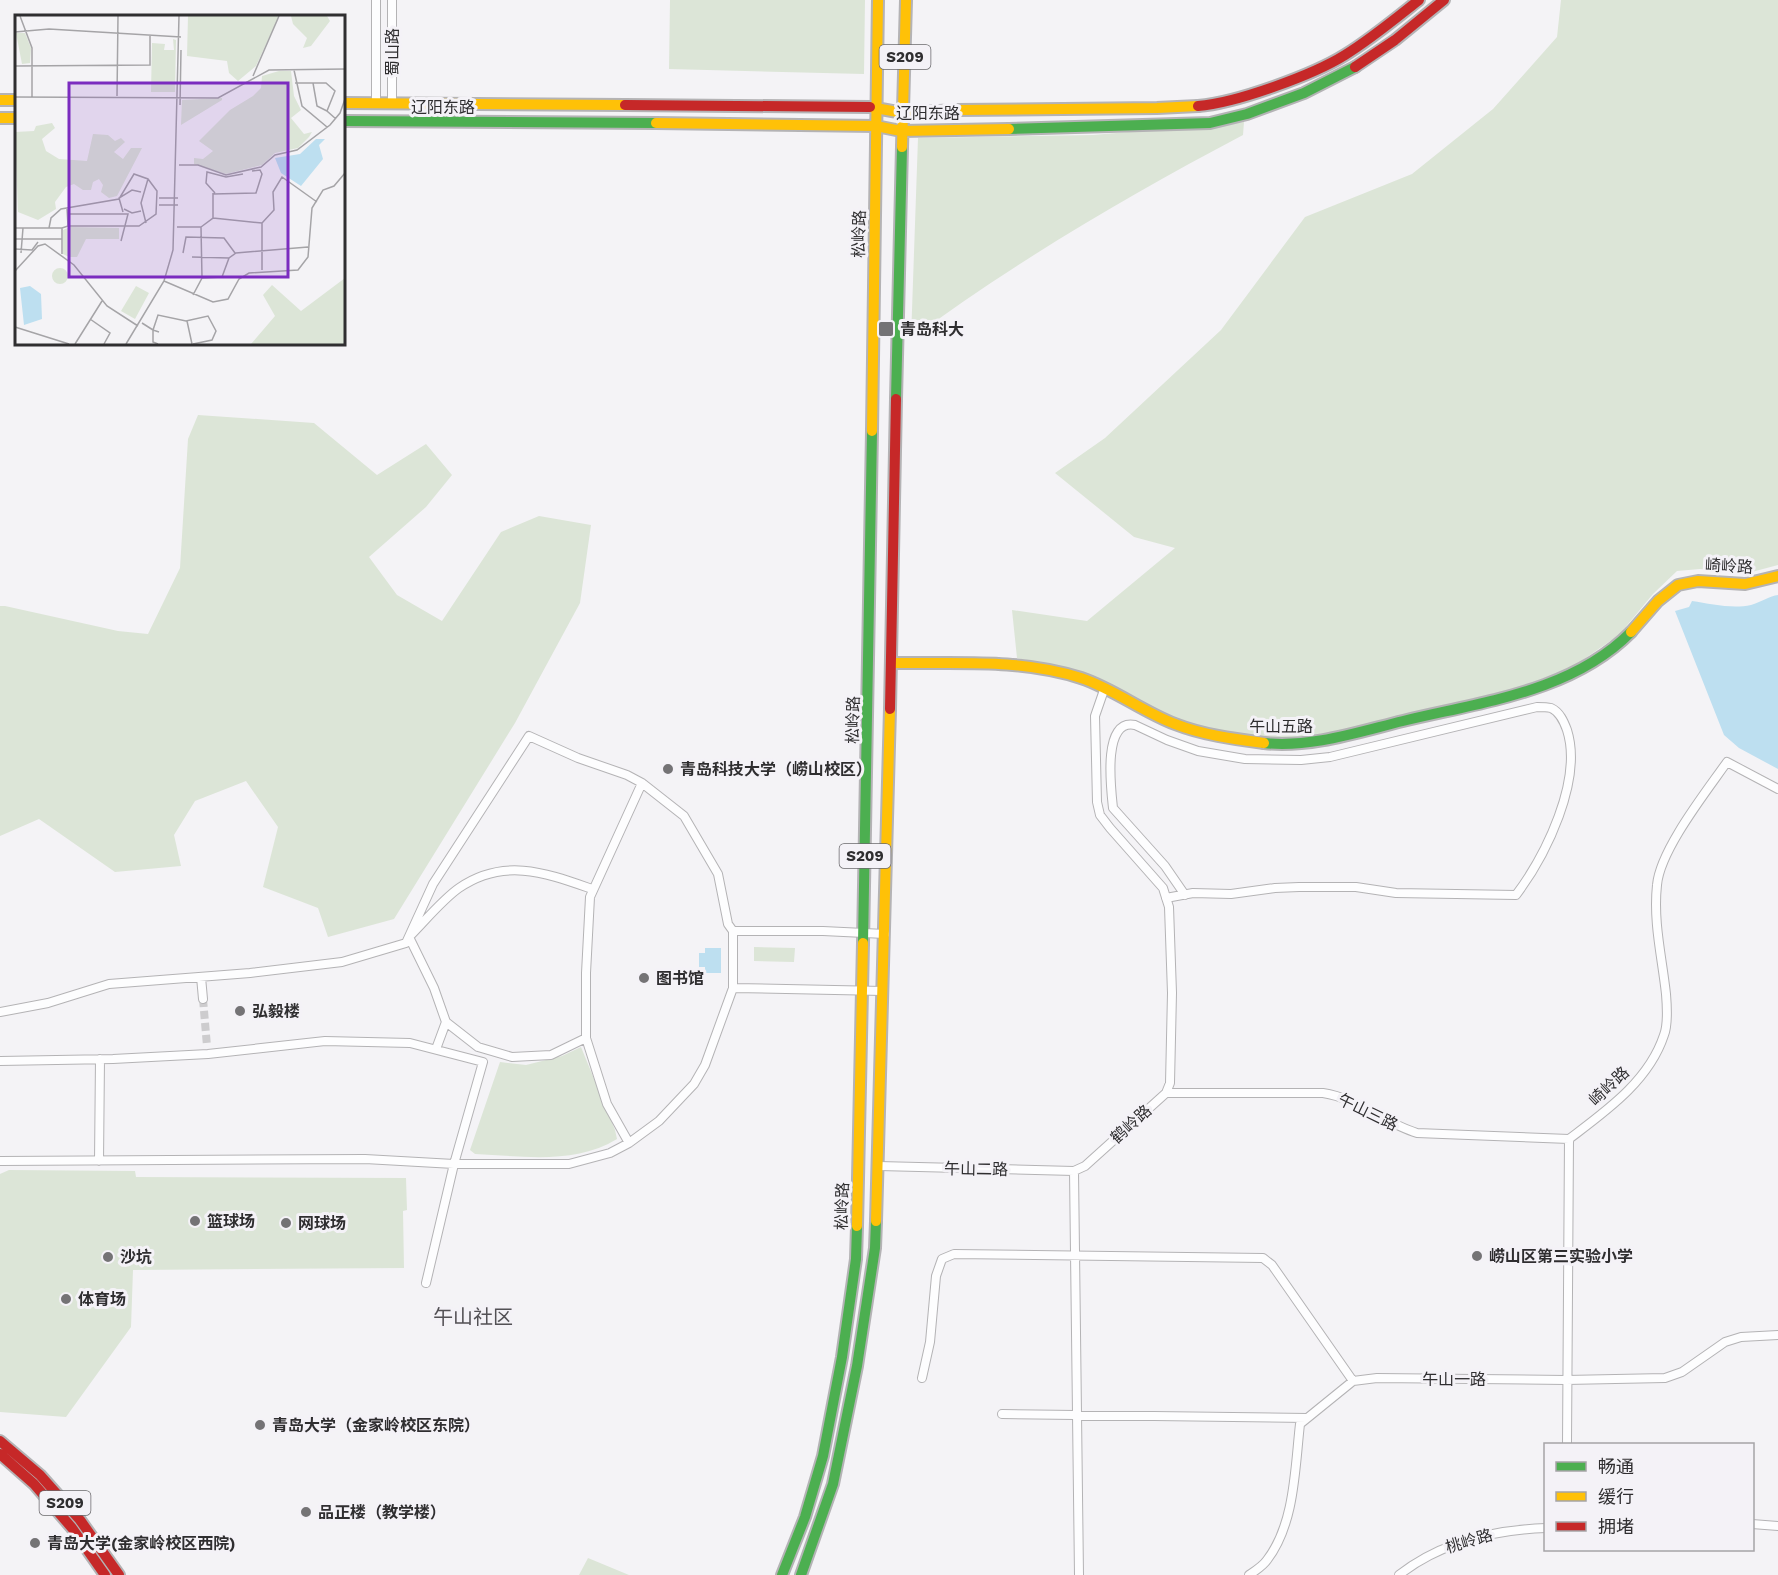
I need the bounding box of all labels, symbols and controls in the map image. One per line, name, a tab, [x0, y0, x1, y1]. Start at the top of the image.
inset map	[15, 15, 345, 345]
street label: 蜀山路	[383, 28, 402, 76]
road number: S209	[880, 45, 930, 69]
street label: 辽阳东路	[411, 98, 475, 117]
street label: 辽阳东路	[896, 104, 960, 123]
street label: 松岭路	[849, 210, 869, 258]
marker: 青岛科大	[877, 320, 895, 338]
place label: 青岛科大	[900, 320, 964, 339]
street label: 崎岭路	[1705, 555, 1753, 577]
street label: 松岭路	[843, 696, 863, 744]
street label: 午山五路	[1249, 717, 1313, 736]
place label: 青岛科技大学（崂山校区）	[680, 760, 872, 779]
marker: 青岛科技大学（崂山校区）	[661, 762, 675, 776]
road number: S209	[840, 844, 890, 868]
place label: 图书馆	[656, 969, 704, 988]
marker: 图书馆	[637, 971, 651, 985]
place label: 弘毅楼	[252, 1002, 300, 1021]
marker: 弘毅楼	[233, 1004, 247, 1018]
street label: 崎岭路	[1585, 1063, 1633, 1109]
street label: 午山三路	[1335, 1089, 1401, 1135]
street label: 鹤岭路	[1107, 1101, 1155, 1147]
street label: 午山二路	[944, 1159, 1008, 1179]
street label: 松岭路	[832, 1182, 852, 1230]
place label: 篮球场	[207, 1212, 255, 1231]
marker: 篮球场	[188, 1214, 202, 1228]
place label: 网球场	[298, 1214, 346, 1233]
marker: 网球场	[279, 1216, 293, 1230]
place label: 崂山区第三实验小学	[1489, 1247, 1633, 1266]
place label: 沙坑	[120, 1248, 152, 1267]
marker: 崂山区第三实验小学	[1470, 1249, 1484, 1263]
marker: 沙坑	[101, 1250, 115, 1264]
place label: 体育场	[78, 1290, 126, 1309]
marker: 体育场	[59, 1292, 73, 1306]
district label: 午山社区	[433, 1305, 513, 1329]
street label: 午山一路	[1422, 1370, 1486, 1389]
place label: 青岛大学（金家岭校区东院）	[272, 1416, 480, 1435]
marker: 青岛大学（金家岭校区东院）	[253, 1418, 267, 1432]
legend	[1544, 1443, 1754, 1551]
text: 畅通	[1598, 1456, 1634, 1477]
text: 缓行	[1598, 1486, 1634, 1507]
road number: S209	[40, 1491, 90, 1515]
place label: 品正楼（教学楼）	[318, 1503, 446, 1522]
marker: 品正楼（教学楼）	[299, 1505, 313, 1519]
text: 拥堵	[1598, 1516, 1634, 1537]
street label: 桃岭路	[1443, 1525, 1495, 1557]
place label: 青岛大学(金家岭校区西院)	[47, 1534, 236, 1553]
marker: 青岛大学(金家岭校区西院)	[28, 1536, 42, 1550]

